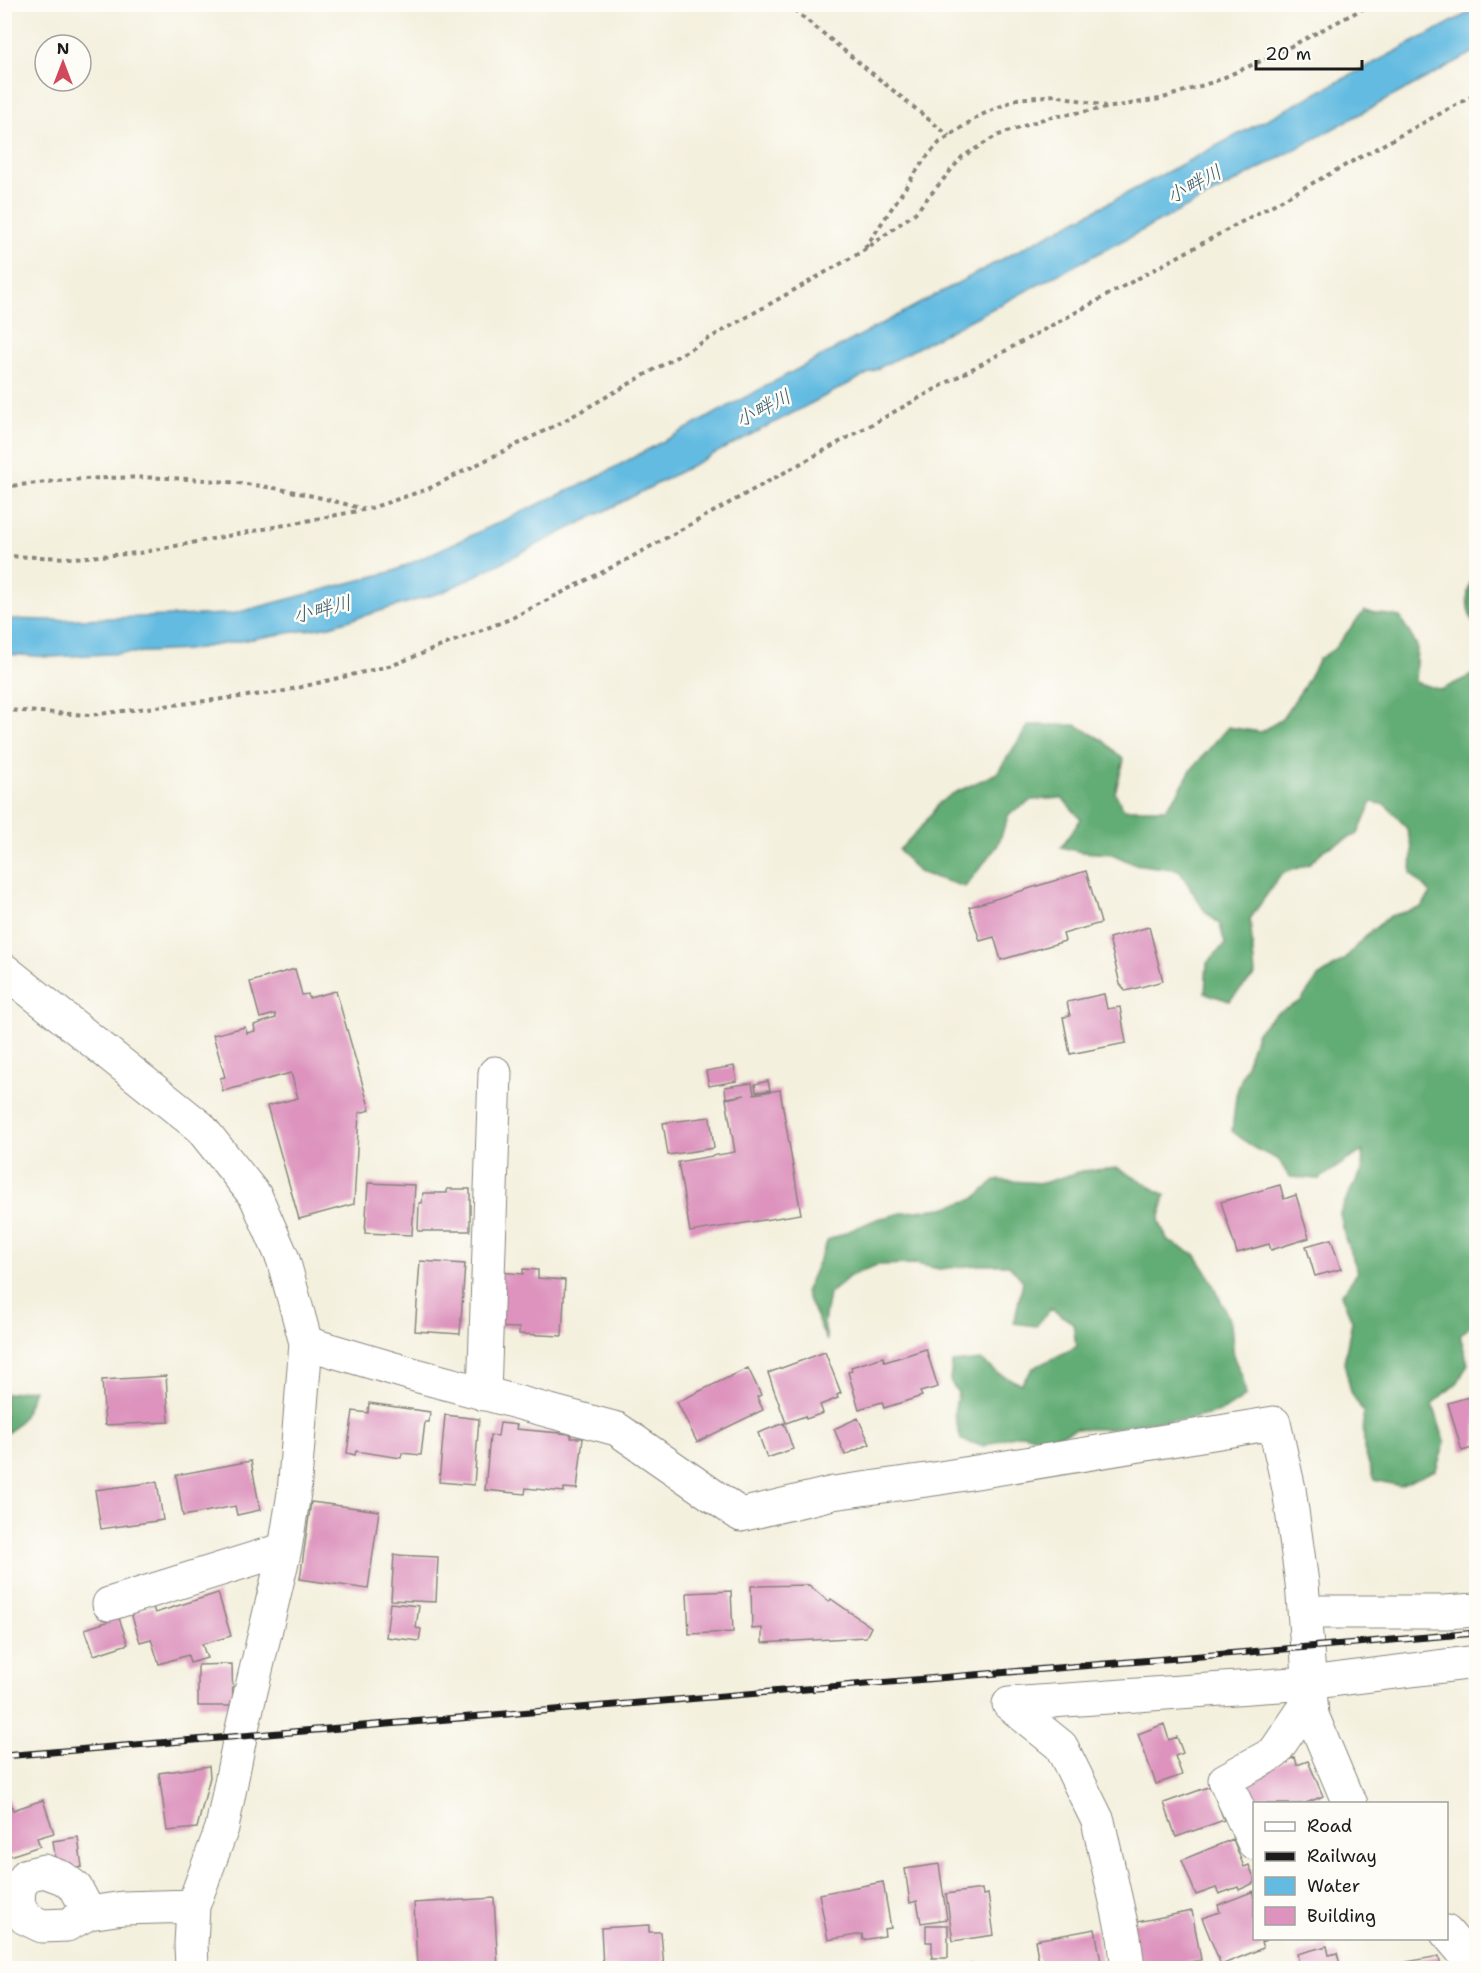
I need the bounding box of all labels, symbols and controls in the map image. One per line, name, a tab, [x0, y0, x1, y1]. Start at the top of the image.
north arrow	[33, 33, 93, 93]
scale bar	[1256, 33, 1362, 71]
text: N	[57, 38, 69, 59]
text: 20 m	[1265, 42, 1311, 66]
water label: 小畔川	[1161, 158, 1227, 210]
water label: 小畔川	[730, 383, 796, 433]
water label: 小畔川	[290, 589, 354, 629]
legend	[1253, 1802, 1448, 1940]
text: Road	[1307, 1814, 1352, 1838]
text: Railway	[1307, 1844, 1377, 1868]
text: Water	[1307, 1874, 1360, 1898]
text: Building	[1307, 1904, 1376, 1928]

